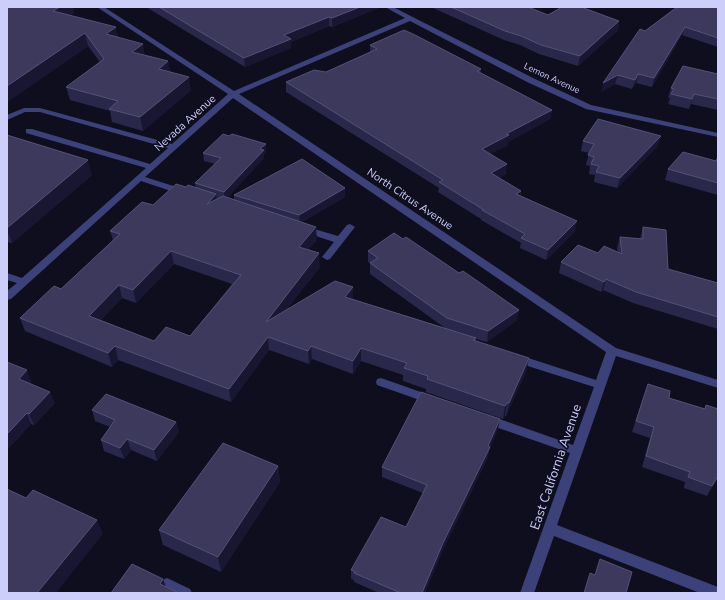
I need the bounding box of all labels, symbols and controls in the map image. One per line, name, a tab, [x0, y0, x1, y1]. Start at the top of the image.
street label: Lemon Avenue	[522, 60, 582, 96]
street label: Nevada Avenue	[151, 91, 219, 155]
street label: North Citrus Avenue	[364, 165, 456, 234]
street label: East California Avenue	[526, 402, 586, 532]

